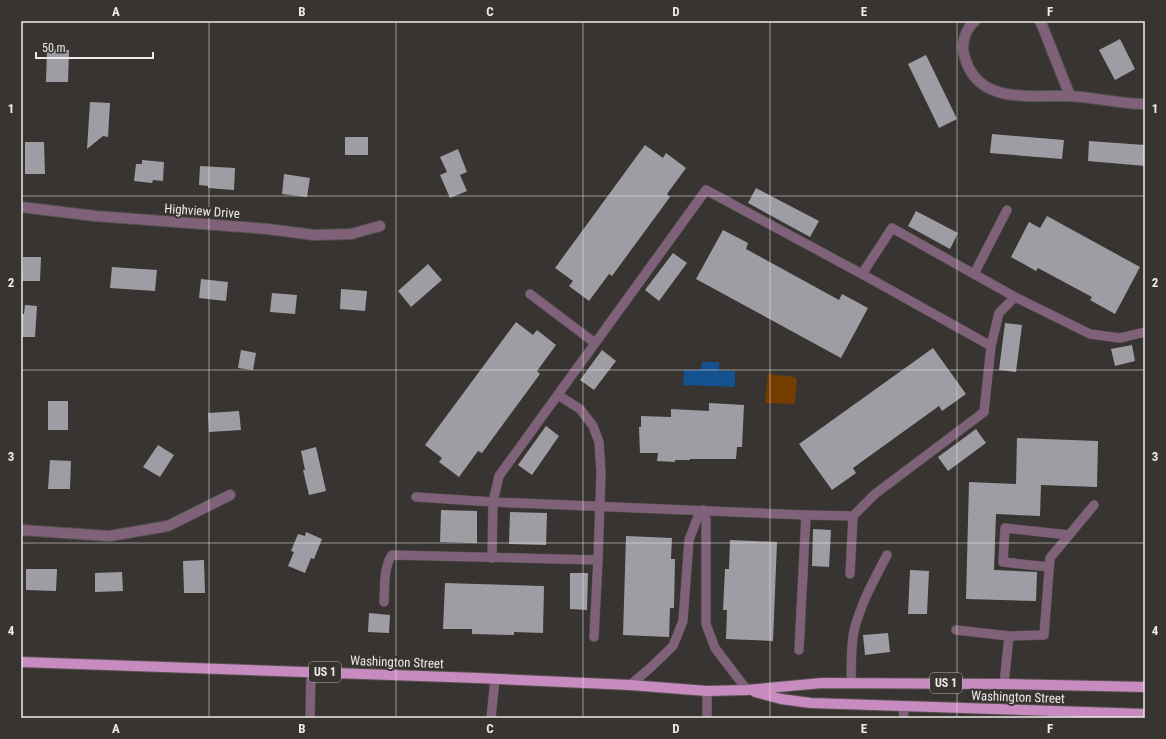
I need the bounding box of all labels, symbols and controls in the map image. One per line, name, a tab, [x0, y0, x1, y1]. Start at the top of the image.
text: A	[112, 4, 120, 19]
text: B	[298, 4, 306, 19]
text: C	[486, 4, 494, 19]
text: D	[672, 4, 680, 19]
text: E	[861, 4, 868, 19]
text: F	[1047, 4, 1053, 19]
scale bar	[36, 34, 153, 60]
text: 50 m	[42, 41, 66, 55]
text: 1	[8, 101, 14, 116]
text: 1	[1152, 101, 1158, 116]
street label: Highview Drive	[164, 201, 240, 221]
text: 2	[8, 275, 15, 290]
text: 2	[1152, 275, 1159, 290]
text: 3	[8, 449, 14, 464]
text: 3	[1152, 449, 1158, 464]
text: 4	[8, 623, 15, 638]
text: 4	[1152, 623, 1159, 638]
street label: Washington Street	[350, 653, 444, 671]
road number: US 1	[309, 662, 341, 682]
road number: US 1	[930, 673, 962, 693]
street label: Washington Street	[971, 688, 1065, 706]
text: A	[112, 721, 120, 736]
text: B	[298, 721, 306, 736]
text: C	[486, 721, 494, 736]
text: D	[672, 721, 680, 736]
text: E	[861, 721, 868, 736]
text: F	[1047, 721, 1053, 736]

